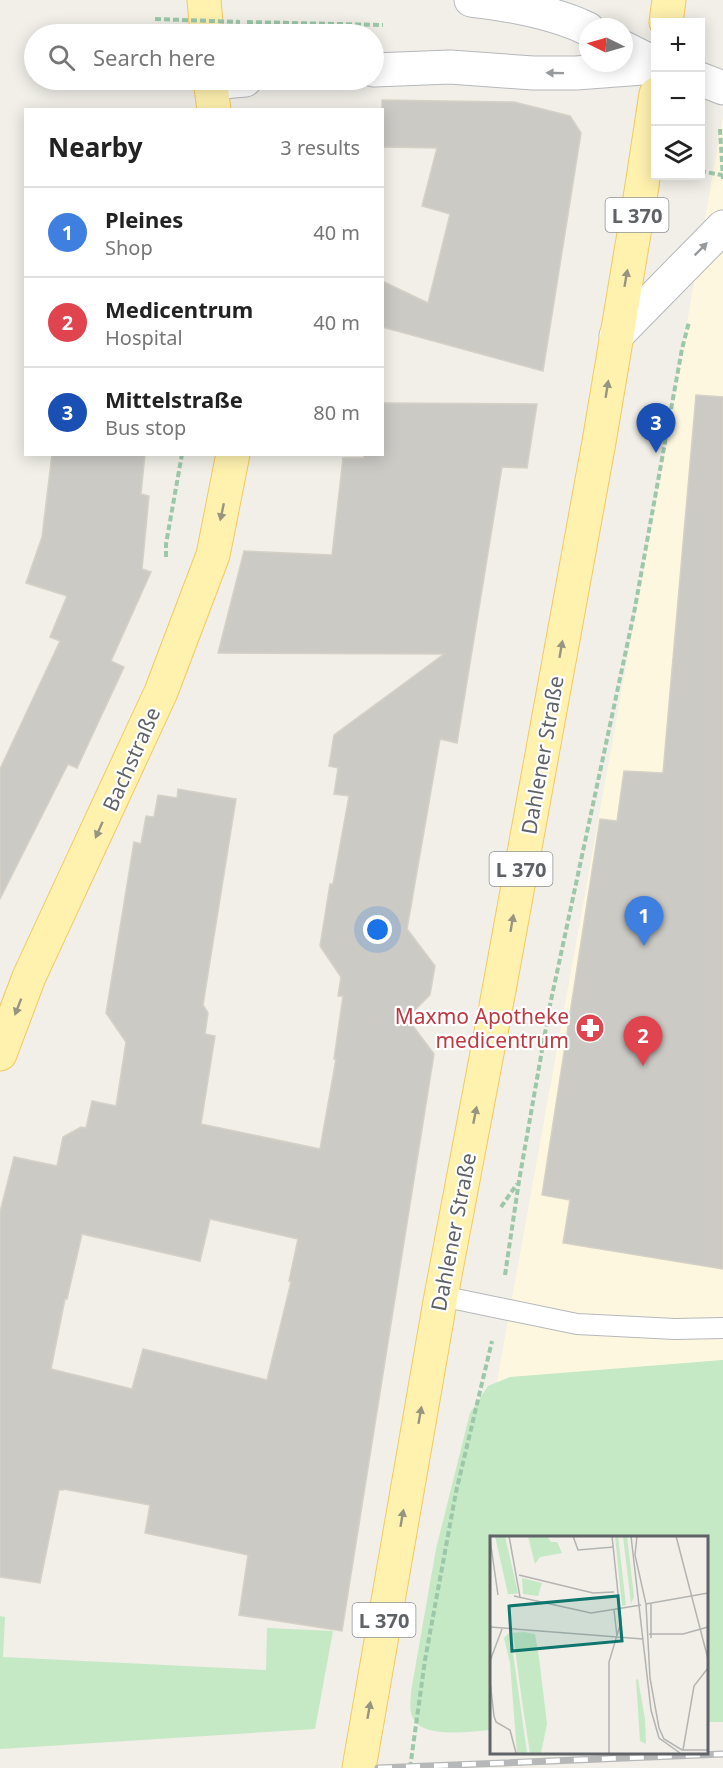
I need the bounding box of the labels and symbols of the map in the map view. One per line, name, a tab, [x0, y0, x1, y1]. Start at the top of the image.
north arrow	[579, 18, 633, 72]
one-way arrow	[546, 68, 565, 78]
road number: L 370	[606, 198, 668, 232]
one-way arrow	[694, 242, 708, 257]
one-way arrow	[622, 269, 631, 288]
one-way arrow	[603, 379, 612, 398]
pin: 3	[636, 404, 676, 453]
one-way arrow	[217, 503, 226, 522]
one-way arrow	[557, 639, 566, 658]
street label: Dahlener Straße	[514, 674, 570, 836]
street label: Bachstraße	[96, 702, 166, 816]
one-way arrow	[94, 821, 103, 838]
road number: L 370	[490, 852, 552, 886]
pin: 1	[624, 896, 664, 946]
one-way arrow	[507, 913, 516, 932]
your location	[363, 915, 392, 944]
one-way arrow	[13, 999, 23, 1017]
place label: Maxmo Apotheke medicentrum	[395, 1002, 569, 1054]
pharmacy icon: Maxmo Apotheke medicentrum	[574, 1012, 606, 1044]
pin: 2	[624, 1016, 662, 1066]
one-way arrow	[471, 1105, 480, 1124]
street label: Dahlener Straße	[424, 1151, 482, 1313]
one-way arrow	[416, 1405, 425, 1424]
one-way arrow	[398, 1508, 407, 1527]
inset map	[490, 1536, 708, 1753]
road number: L 370	[352, 1603, 416, 1637]
one-way arrow	[365, 1701, 374, 1720]

